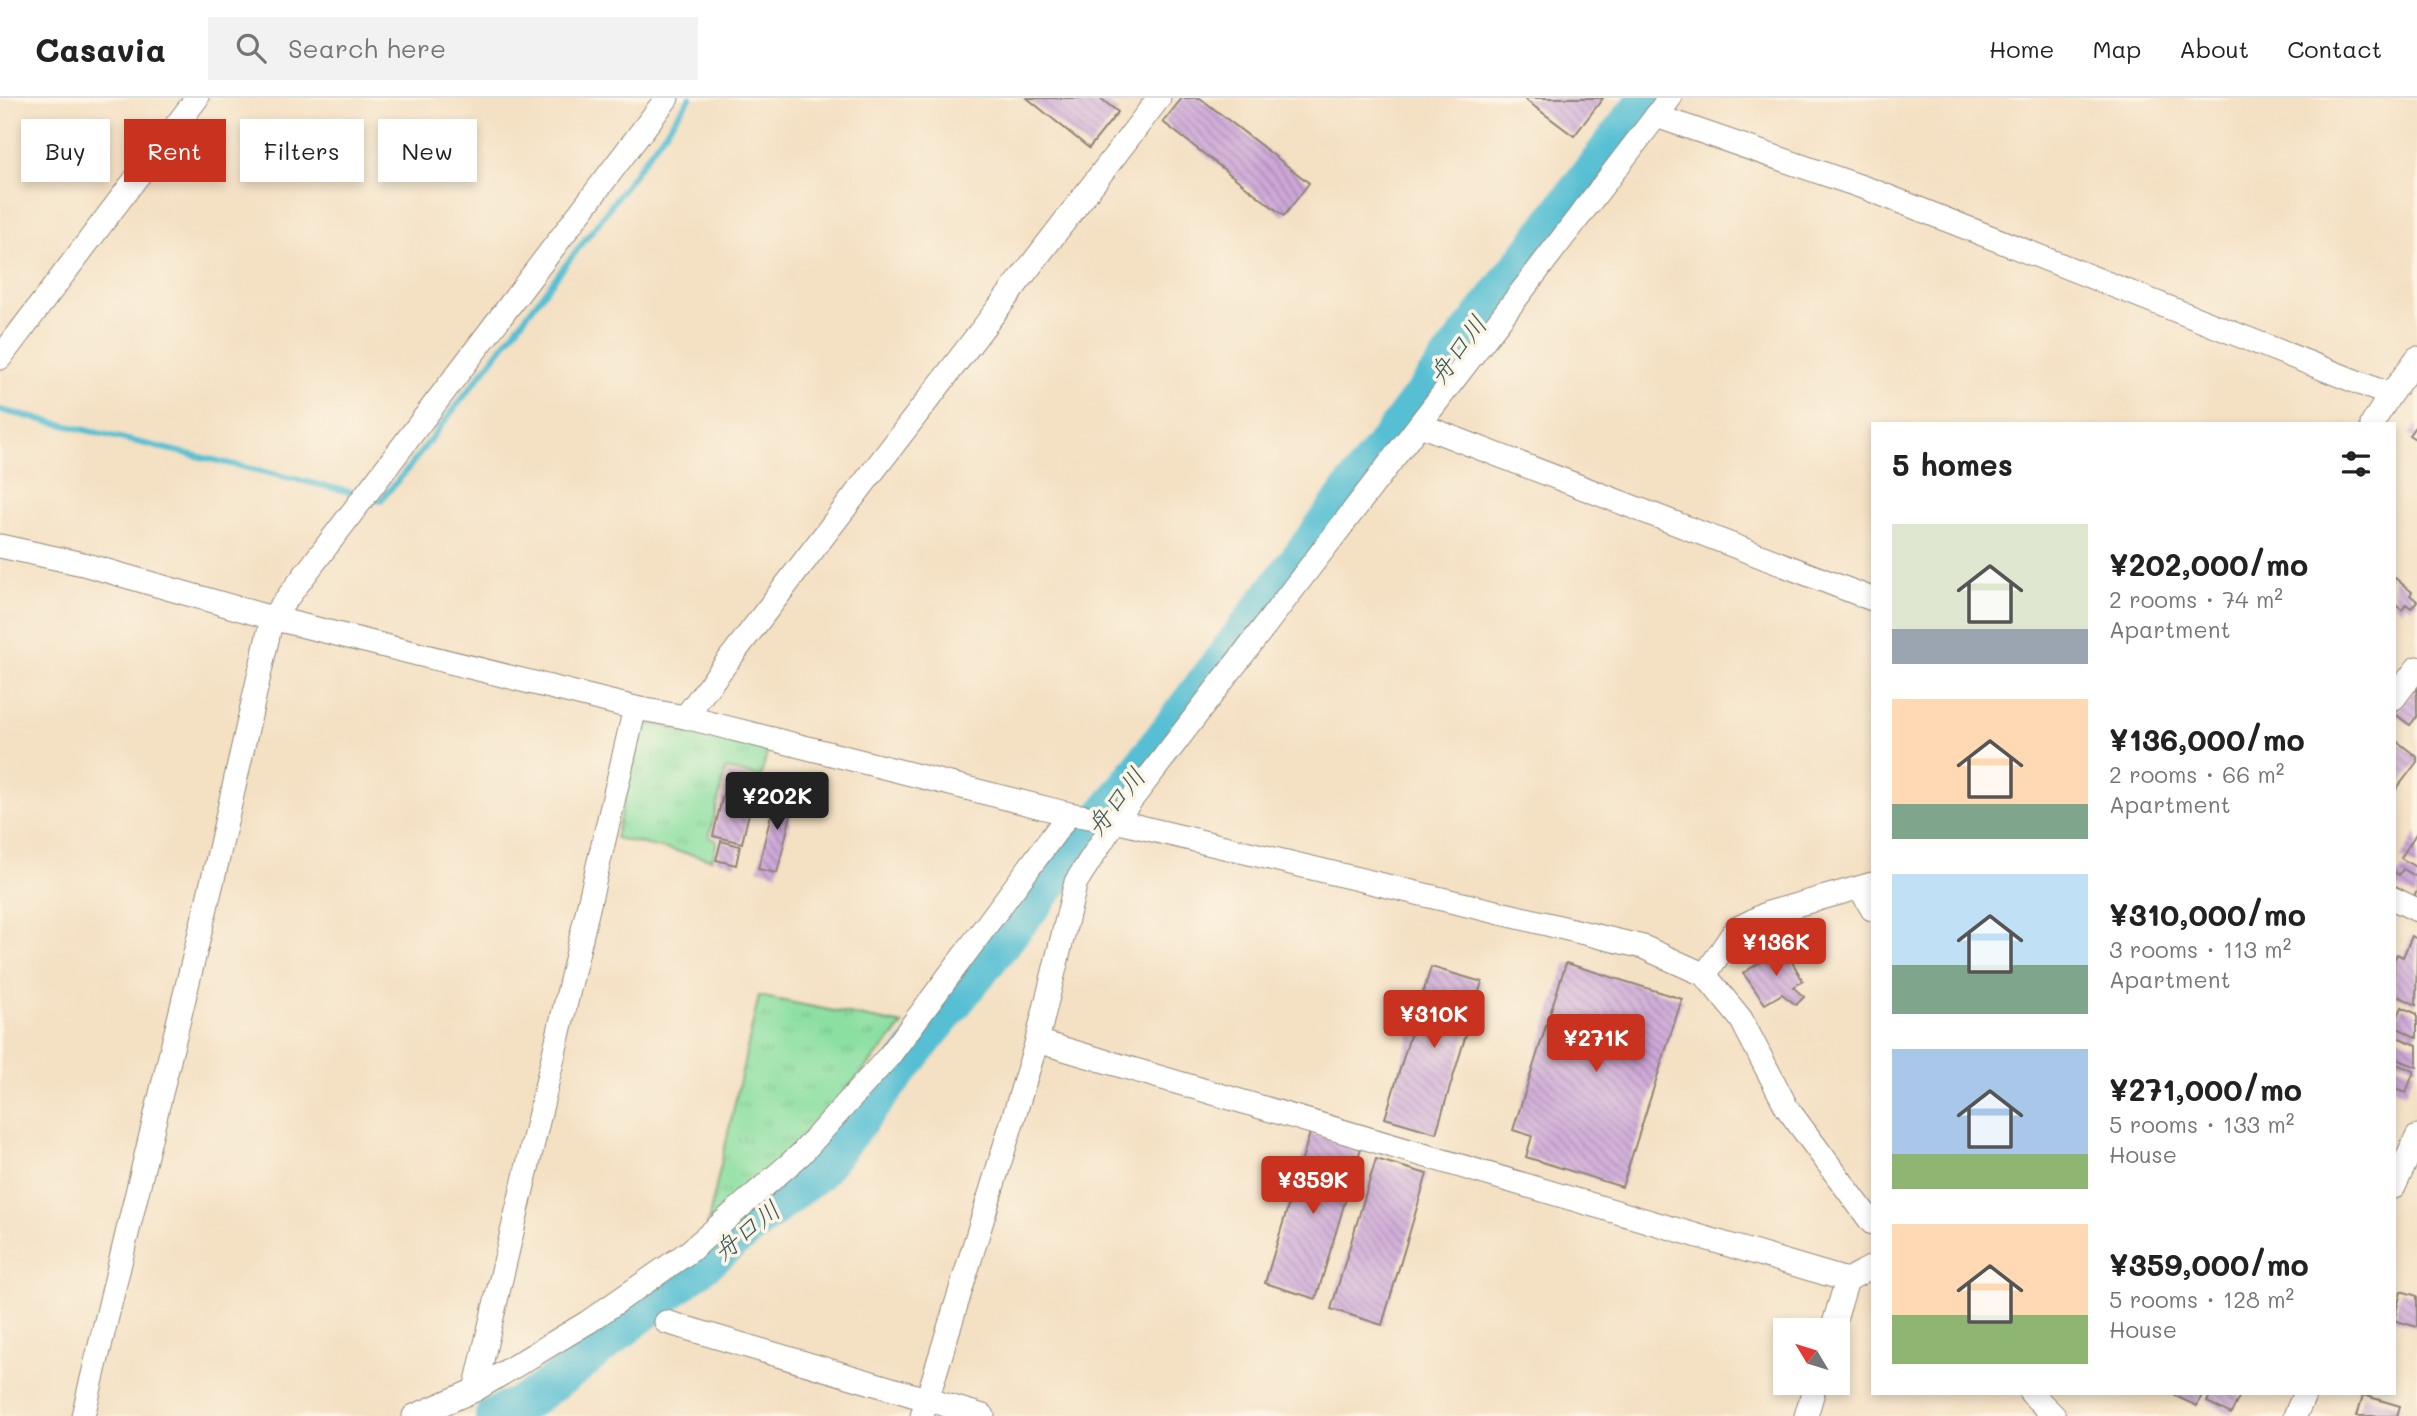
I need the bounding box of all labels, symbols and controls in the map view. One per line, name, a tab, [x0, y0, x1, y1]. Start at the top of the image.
search box	[208, 17, 698, 80]
text: Casavia	[35, 27, 166, 70]
icon: search	[232, 29, 270, 67]
text: Search here	[288, 31, 446, 65]
text: Home	[1989, 33, 2054, 64]
text: Map	[2092, 33, 2141, 64]
text: About	[2179, 33, 2249, 64]
text: Contact	[2287, 33, 2382, 64]
chip: Buy	[21, 119, 110, 182]
chip: Rent	[124, 119, 226, 182]
chip: Filters	[240, 119, 364, 182]
chip: New	[378, 119, 477, 182]
water label: 舟口川	[1420, 308, 1494, 390]
text: 5 homes	[1892, 444, 2013, 484]
icon: filters	[2337, 445, 2375, 483]
text: ¥202,000/mo	[2109, 544, 2308, 584]
icon: home	[1948, 552, 2032, 636]
text: 2 rooms · 74 m²	[2109, 584, 2283, 614]
text: Apartment	[2109, 614, 2231, 644]
text: ¥136,000/mo	[2109, 719, 2305, 759]
icon: home	[1948, 727, 2032, 811]
text: 2 rooms · 66 m²	[2109, 759, 2284, 789]
water label: 舟口川	[1078, 760, 1152, 842]
pin: ¥202K	[728, 772, 826, 832]
text: ¥202K	[742, 780, 812, 810]
text: Apartment	[2109, 789, 2231, 819]
text: ¥310,000/mo	[2109, 894, 2306, 934]
icon: home	[1948, 902, 2032, 986]
pin: ¥136K	[1727, 918, 1825, 978]
text: ¥136K	[1742, 926, 1810, 956]
text: 3 rooms · 113 m²	[2109, 934, 2291, 964]
text: Apartment	[2109, 964, 2231, 994]
pin: ¥310K	[1385, 990, 1483, 1050]
text: ¥310K	[1400, 998, 1468, 1028]
pin: ¥271K	[1547, 1014, 1645, 1074]
text: ¥271K	[1563, 1022, 1629, 1052]
text: ¥271,000/mo	[2109, 1069, 2302, 1109]
icon: home	[1948, 1077, 2032, 1161]
text: 5 rooms · 133 m²	[2109, 1109, 2294, 1139]
text: House	[2109, 1139, 2177, 1169]
pin: ¥359K	[1264, 1156, 1362, 1216]
text: ¥359K	[1277, 1164, 1349, 1194]
water label: 舟口川	[705, 1192, 787, 1268]
text: ¥359,000/mo	[2109, 1244, 2309, 1284]
icon: home	[1948, 1252, 2032, 1336]
text: 5 rooms · 128 m²	[2109, 1284, 2294, 1314]
text: House	[2109, 1314, 2177, 1344]
north arrow	[1773, 1318, 1850, 1395]
map controls	[1773, 1318, 1850, 1395]

